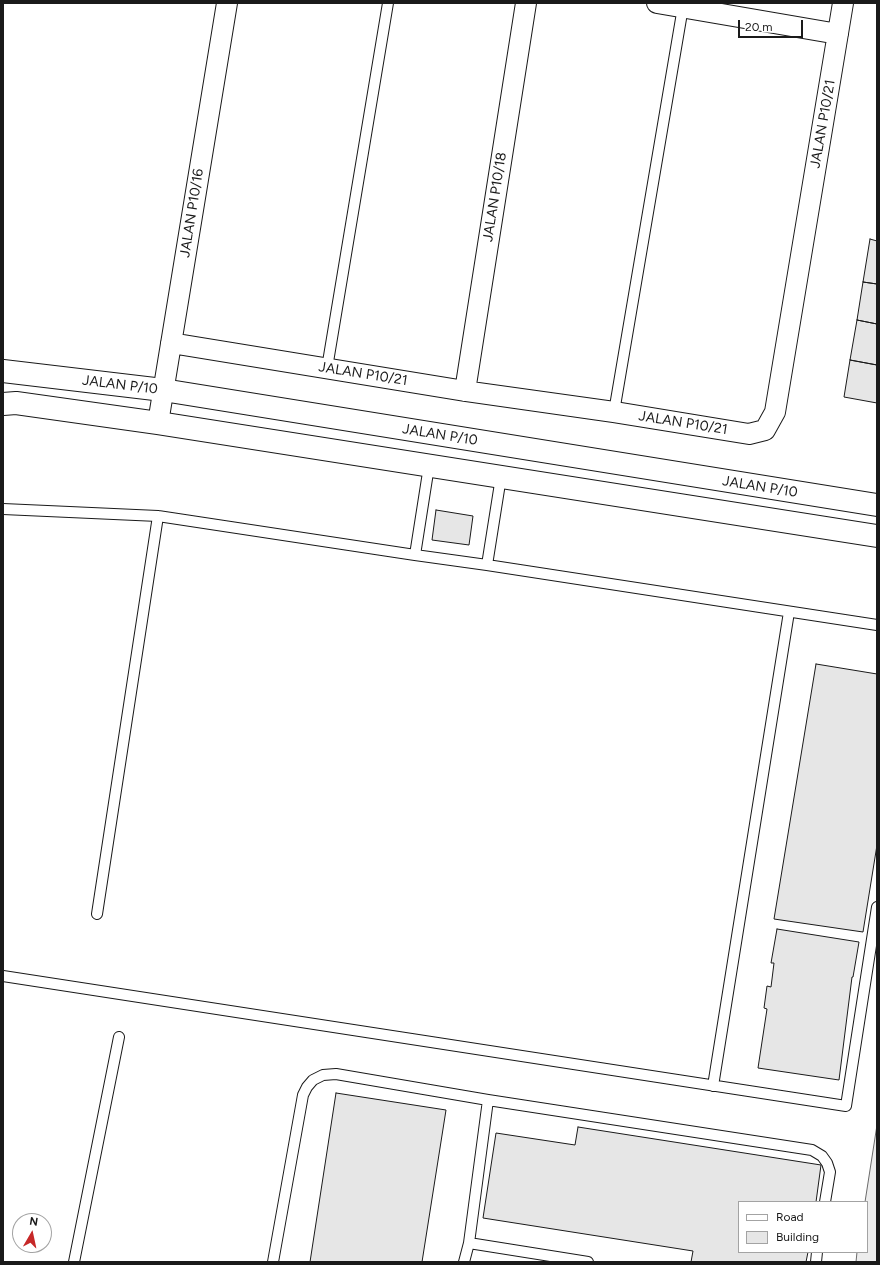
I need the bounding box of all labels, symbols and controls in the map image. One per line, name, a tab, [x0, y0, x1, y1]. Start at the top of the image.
scale bar	[740, 12, 805, 38]
text: 20 m	[745, 20, 773, 34]
street label: JALAN P10/21	[807, 78, 839, 170]
street label: JALAN P10/18	[480, 151, 510, 243]
street label: JALAN P10/16	[177, 167, 207, 259]
street label: JALAN P10/21	[317, 359, 409, 389]
street label: JALAN P/10	[81, 372, 159, 398]
street label: JALAN P10/21	[637, 408, 729, 438]
street label: JALAN P/10	[401, 421, 479, 449]
street label: JALAN P/10	[721, 473, 799, 501]
legend	[738, 1201, 868, 1253]
text: Road	[776, 1210, 804, 1224]
north arrow	[12, 1213, 52, 1253]
text: N	[29, 1215, 39, 1229]
text: Building	[776, 1230, 819, 1244]

